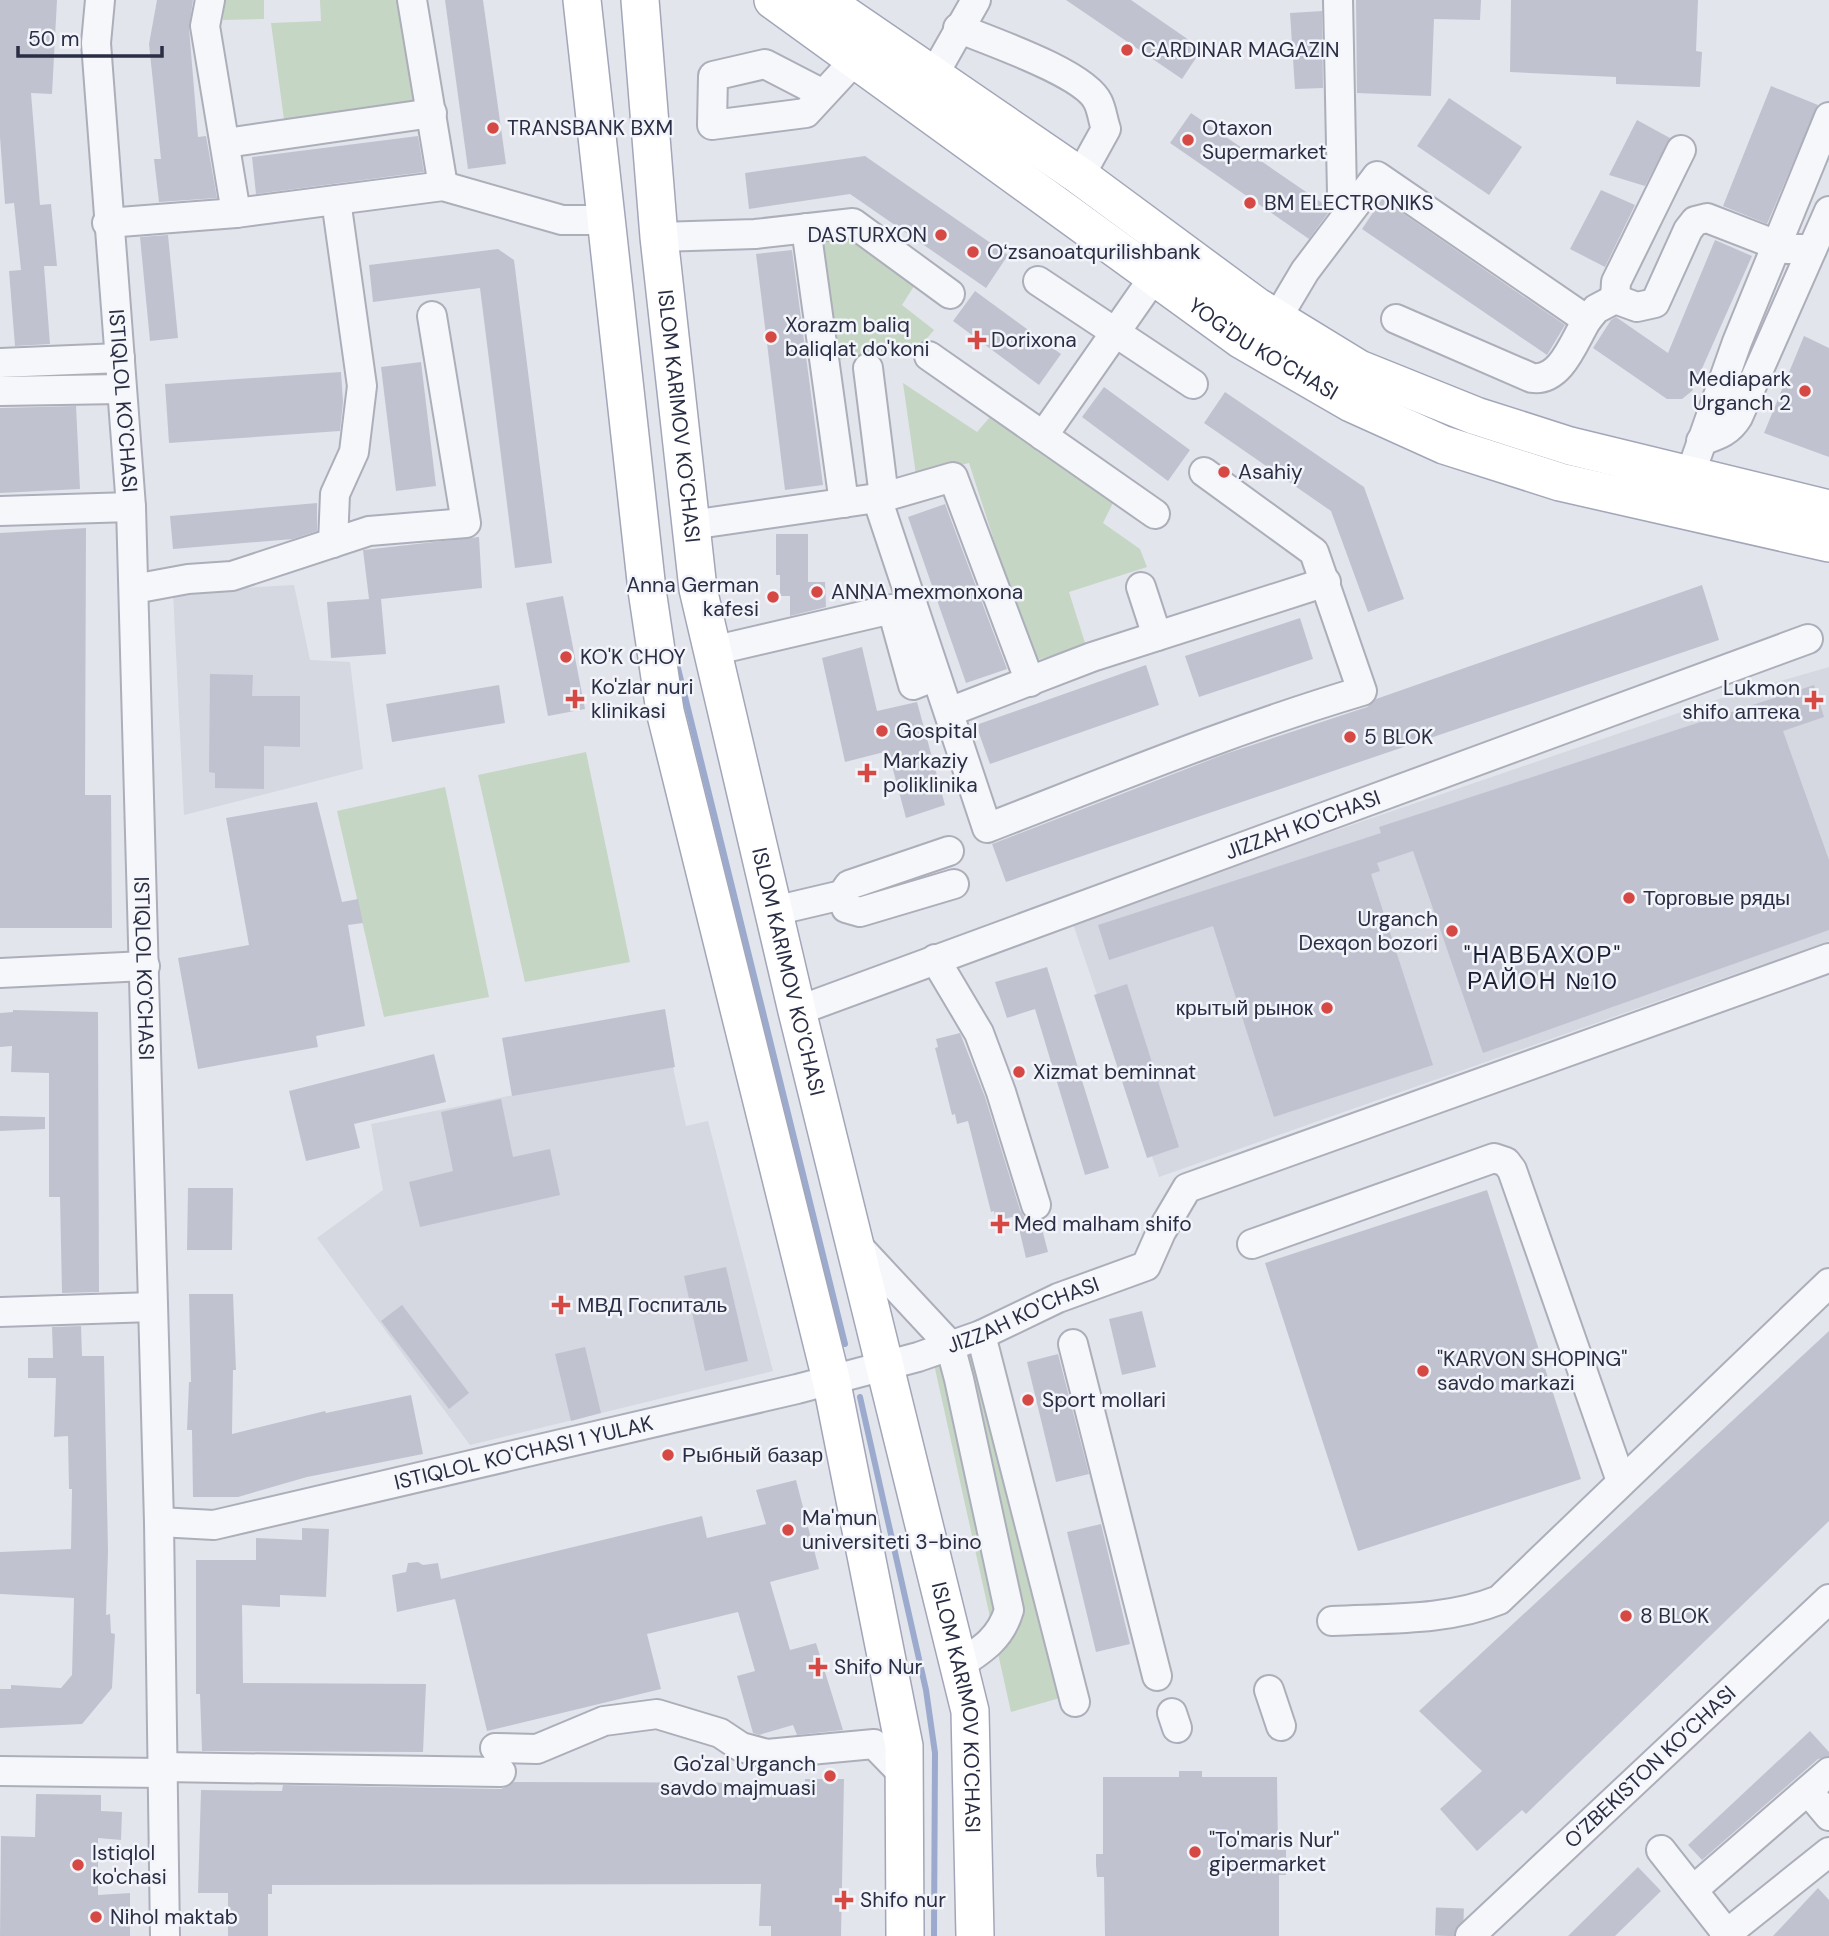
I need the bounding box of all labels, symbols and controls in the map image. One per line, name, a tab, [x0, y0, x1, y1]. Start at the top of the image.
scale bar	[18, 14, 161, 58]
text: 50 m	[28, 25, 79, 53]
place label: CARDINAR MAGAZIN	[1141, 36, 1339, 64]
marker: CARDINAR MAGAZIN	[1119, 42, 1135, 58]
place label: TRANSBANK BXM	[507, 114, 673, 142]
place label: Otaxon Supermarket	[1202, 114, 1327, 166]
marker: TRANSBANK BXM	[485, 120, 501, 136]
marker: Otaxon Supermarket	[1180, 132, 1196, 148]
place label: BM ELECTRONIKS	[1264, 189, 1434, 217]
marker: BM ELECTRONIKS	[1242, 195, 1258, 211]
place label: DASTURXON	[807, 221, 927, 249]
marker: DASTURXON	[933, 227, 949, 243]
place label: Oʻzsanoatqurilishbank	[987, 238, 1201, 266]
marker: Oʻzsanoatqurilishbank	[965, 244, 981, 260]
street label: ISLOM KARIMOV KO'CHASI	[651, 288, 707, 544]
street label: YOG'DU KO'CHASI	[1183, 292, 1343, 407]
street label: ISTIQLOL KO'CHASI	[102, 308, 144, 493]
place label: Xorazm baliq baliqlat do'koni	[785, 311, 930, 363]
place label: Dorixona	[991, 326, 1077, 354]
marker: Xorazm baliq baliqlat do'koni	[763, 329, 779, 345]
marker: Dorixona	[969, 332, 985, 348]
place label: Mediapark Urganch 2	[1689, 365, 1791, 417]
marker: Mediapark Urganch 2	[1797, 383, 1813, 399]
place label: Asahiy	[1238, 458, 1303, 486]
marker: Asahiy	[1216, 464, 1232, 480]
place label: Anna German kafesi	[626, 571, 759, 623]
place label: ANNA mexmonxona	[831, 578, 1023, 606]
marker: ANNA mexmonxona	[809, 584, 825, 600]
marker: Anna German kafesi	[765, 589, 781, 605]
place label: KO'K CHOY	[580, 643, 686, 671]
marker: KO'K CHOY	[558, 649, 574, 665]
place label: Ko'zlar nuri klinikasi	[591, 673, 693, 725]
place label: Lukmon shifo аптека	[1682, 674, 1800, 726]
marker: Ko'zlar nuri klinikasi	[565, 689, 585, 709]
marker: Lukmon shifo аптека	[1806, 692, 1822, 708]
place label: Gospital	[896, 717, 977, 745]
marker: Gospital	[874, 723, 890, 739]
place label: 5 BLOK	[1364, 723, 1433, 751]
marker: 5 BLOK	[1342, 729, 1358, 745]
place label: Markaziy poliklinika	[883, 747, 978, 799]
marker: Markaziy poliklinika	[857, 763, 877, 783]
street label: JIZZAH KO'CHASI	[1221, 784, 1384, 866]
street label: ISLOM KARIMOV KO'CHASI	[745, 845, 831, 1099]
street label: ISTIQLOL KO'CHASI	[127, 876, 160, 1061]
place label: Торговые ряды	[1643, 884, 1790, 912]
marker: Торговые ряды	[1621, 890, 1637, 906]
place label: Urganch Dexqon bozori	[1298, 905, 1438, 957]
marker: Urganch Dexqon bozori	[1444, 923, 1460, 939]
district label: "НАВБАХОР" РАЙОН №10	[1464, 940, 1622, 996]
place label: крытый рынок	[1176, 994, 1314, 1022]
marker: крытый рынок	[1319, 1000, 1335, 1016]
place label: Xizmat beminnat	[1033, 1058, 1196, 1086]
marker: Xizmat beminnat	[1011, 1064, 1027, 1080]
place label: Med malham shifo	[1014, 1210, 1192, 1238]
marker: Med malham shifo	[992, 1216, 1008, 1232]
street label: JIZZAH KO'CHASI	[943, 1270, 1103, 1360]
place label: МВД Госпиталь	[577, 1291, 727, 1319]
marker: МВД Госпиталь	[551, 1295, 571, 1315]
place label: "KARVON SHOPING" savdo markazi	[1437, 1345, 1627, 1397]
marker: "KARVON SHOPING" savdo markazi	[1415, 1363, 1431, 1379]
place label: Sport mollari	[1042, 1386, 1166, 1414]
marker: Sport mollari	[1020, 1392, 1036, 1408]
street label: ISTIQLOL KO'CHASI 1 YULAK	[391, 1409, 656, 1496]
place label: Рыбный базар	[682, 1441, 823, 1469]
marker: Рыбный базар	[660, 1447, 676, 1463]
place label: Ma'mun universiteti 3-bino	[802, 1504, 982, 1556]
marker: Ma'mun universiteti 3-bino	[780, 1522, 796, 1538]
street label: ISLOM KARIMOV KO'CHASI	[925, 1579, 987, 1833]
place label: 8 BLOK	[1640, 1602, 1709, 1630]
marker: 8 BLOK	[1618, 1608, 1634, 1624]
place label: Shifo Nur	[834, 1653, 923, 1681]
marker: Shifo Nur	[808, 1657, 828, 1677]
street label: O’ZBEKISTON KO‘CHASI	[1558, 1680, 1742, 1854]
place label: Go'zal Urganch savdo majmuasi	[660, 1750, 816, 1802]
marker: Go'zal Urganch savdo majmuasi	[822, 1768, 838, 1784]
place label: "To'maris Nur" gipermarket	[1209, 1826, 1339, 1878]
place label: Istiqlol ko'chasi	[92, 1839, 167, 1891]
marker: "To'maris Nur" gipermarket	[1187, 1844, 1203, 1860]
marker: Istiqlol ko'chasi	[70, 1857, 86, 1873]
place label: Shifo nur	[860, 1886, 946, 1914]
marker: Shifo nur	[834, 1890, 854, 1910]
place label: Nihol maktab	[110, 1903, 238, 1931]
marker: Nihol maktab	[88, 1909, 104, 1925]

